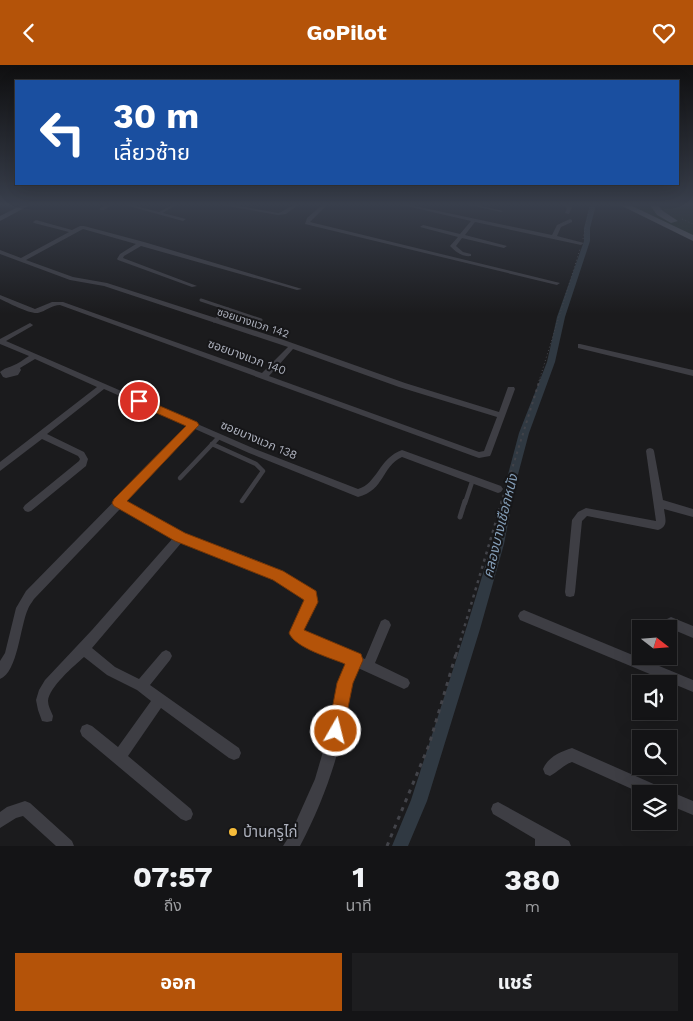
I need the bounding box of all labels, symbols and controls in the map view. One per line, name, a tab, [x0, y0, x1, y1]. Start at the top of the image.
icon: back	[15, 19, 43, 47]
icon: heart	[650, 19, 678, 47]
text: GoPilot	[306, 20, 387, 45]
text: 30 m	[113, 95, 199, 137]
icon: left	[30, 100, 95, 165]
text: เลี้ยวซ้าย	[113, 140, 190, 165]
street label: ซอยบางแวก 142	[215, 305, 291, 341]
street label: ซอยบางแวก 140	[206, 336, 288, 378]
pin	[118, 380, 160, 422]
icon: arrive	[125, 387, 153, 415]
street label: ซอยบางแวก 138	[219, 418, 299, 462]
water label: คลองบางเชือกหนัง	[479, 471, 521, 579]
north arrow	[632, 620, 678, 665]
map controls	[632, 620, 677, 830]
button: sound	[632, 675, 677, 720]
position arrow	[309, 704, 361, 756]
button: search	[632, 730, 677, 775]
button: layers	[632, 785, 677, 830]
place label: บ้านครูไก่	[243, 823, 297, 841]
marker: บ้านครูไก่	[227, 826, 239, 838]
text: 07:57	[133, 859, 213, 894]
text: 1	[352, 859, 365, 894]
text: 380	[504, 862, 560, 897]
text: ถึง	[164, 896, 182, 915]
text: นาที	[346, 896, 372, 915]
text: m	[525, 897, 540, 916]
button: ออก	[15, 953, 342, 1011]
button: แชร์	[352, 953, 678, 1011]

